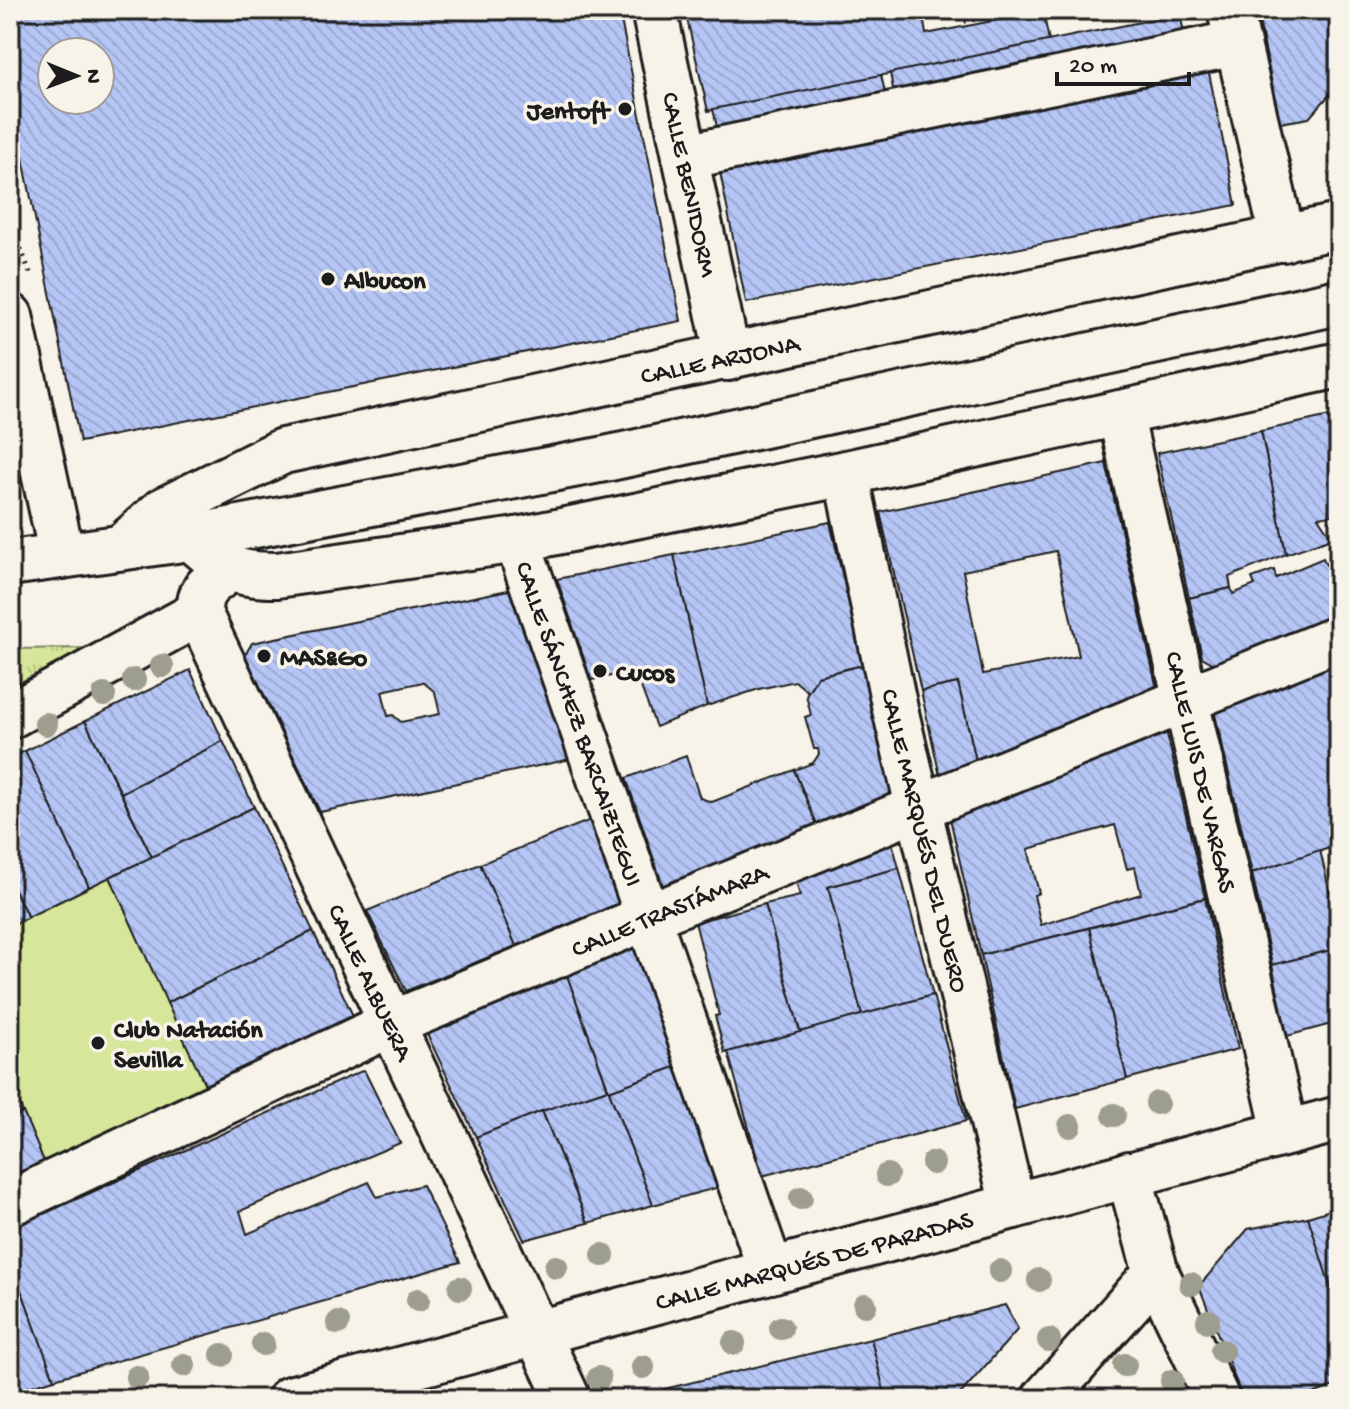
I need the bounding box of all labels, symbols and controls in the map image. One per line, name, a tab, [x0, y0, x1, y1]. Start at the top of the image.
north arrow	[36, 36, 116, 116]
scale bar	[1057, 36, 1189, 86]
text: 20 m	[1069, 53, 1117, 82]
text: N	[79, 69, 105, 84]
street label: CALLE BENIDORM	[652, 90, 722, 281]
place label: Jentoft	[526, 98, 611, 129]
marker: Jentoft	[616, 100, 634, 118]
place label: Albucon	[343, 268, 426, 299]
marker: Albucon	[319, 270, 337, 288]
street label: CALLE ARJONA	[638, 330, 805, 394]
street label: CALLE SÁNCHEZ BARCAIZTEGUI	[506, 558, 647, 891]
place label: MAS&Go	[280, 645, 368, 676]
marker: MAS&Go	[255, 647, 273, 665]
street label: CALLE LUIS DE VARGAS	[1155, 649, 1241, 897]
place label: Cucos	[616, 660, 676, 691]
marker: Cucos	[591, 662, 609, 680]
street label: CALLE MARQUÉS DEL DUERO	[871, 687, 973, 997]
street label: CALLE TRASTÁMARA	[568, 858, 775, 967]
street label: CALLE ALBUERA	[318, 900, 419, 1068]
place label: Club Natación Sevilla	[114, 1017, 263, 1078]
marker: Club Natación Sevilla	[89, 1034, 107, 1052]
street label: CALLE MARQUÉS DE PARADAS	[653, 1206, 978, 1321]

